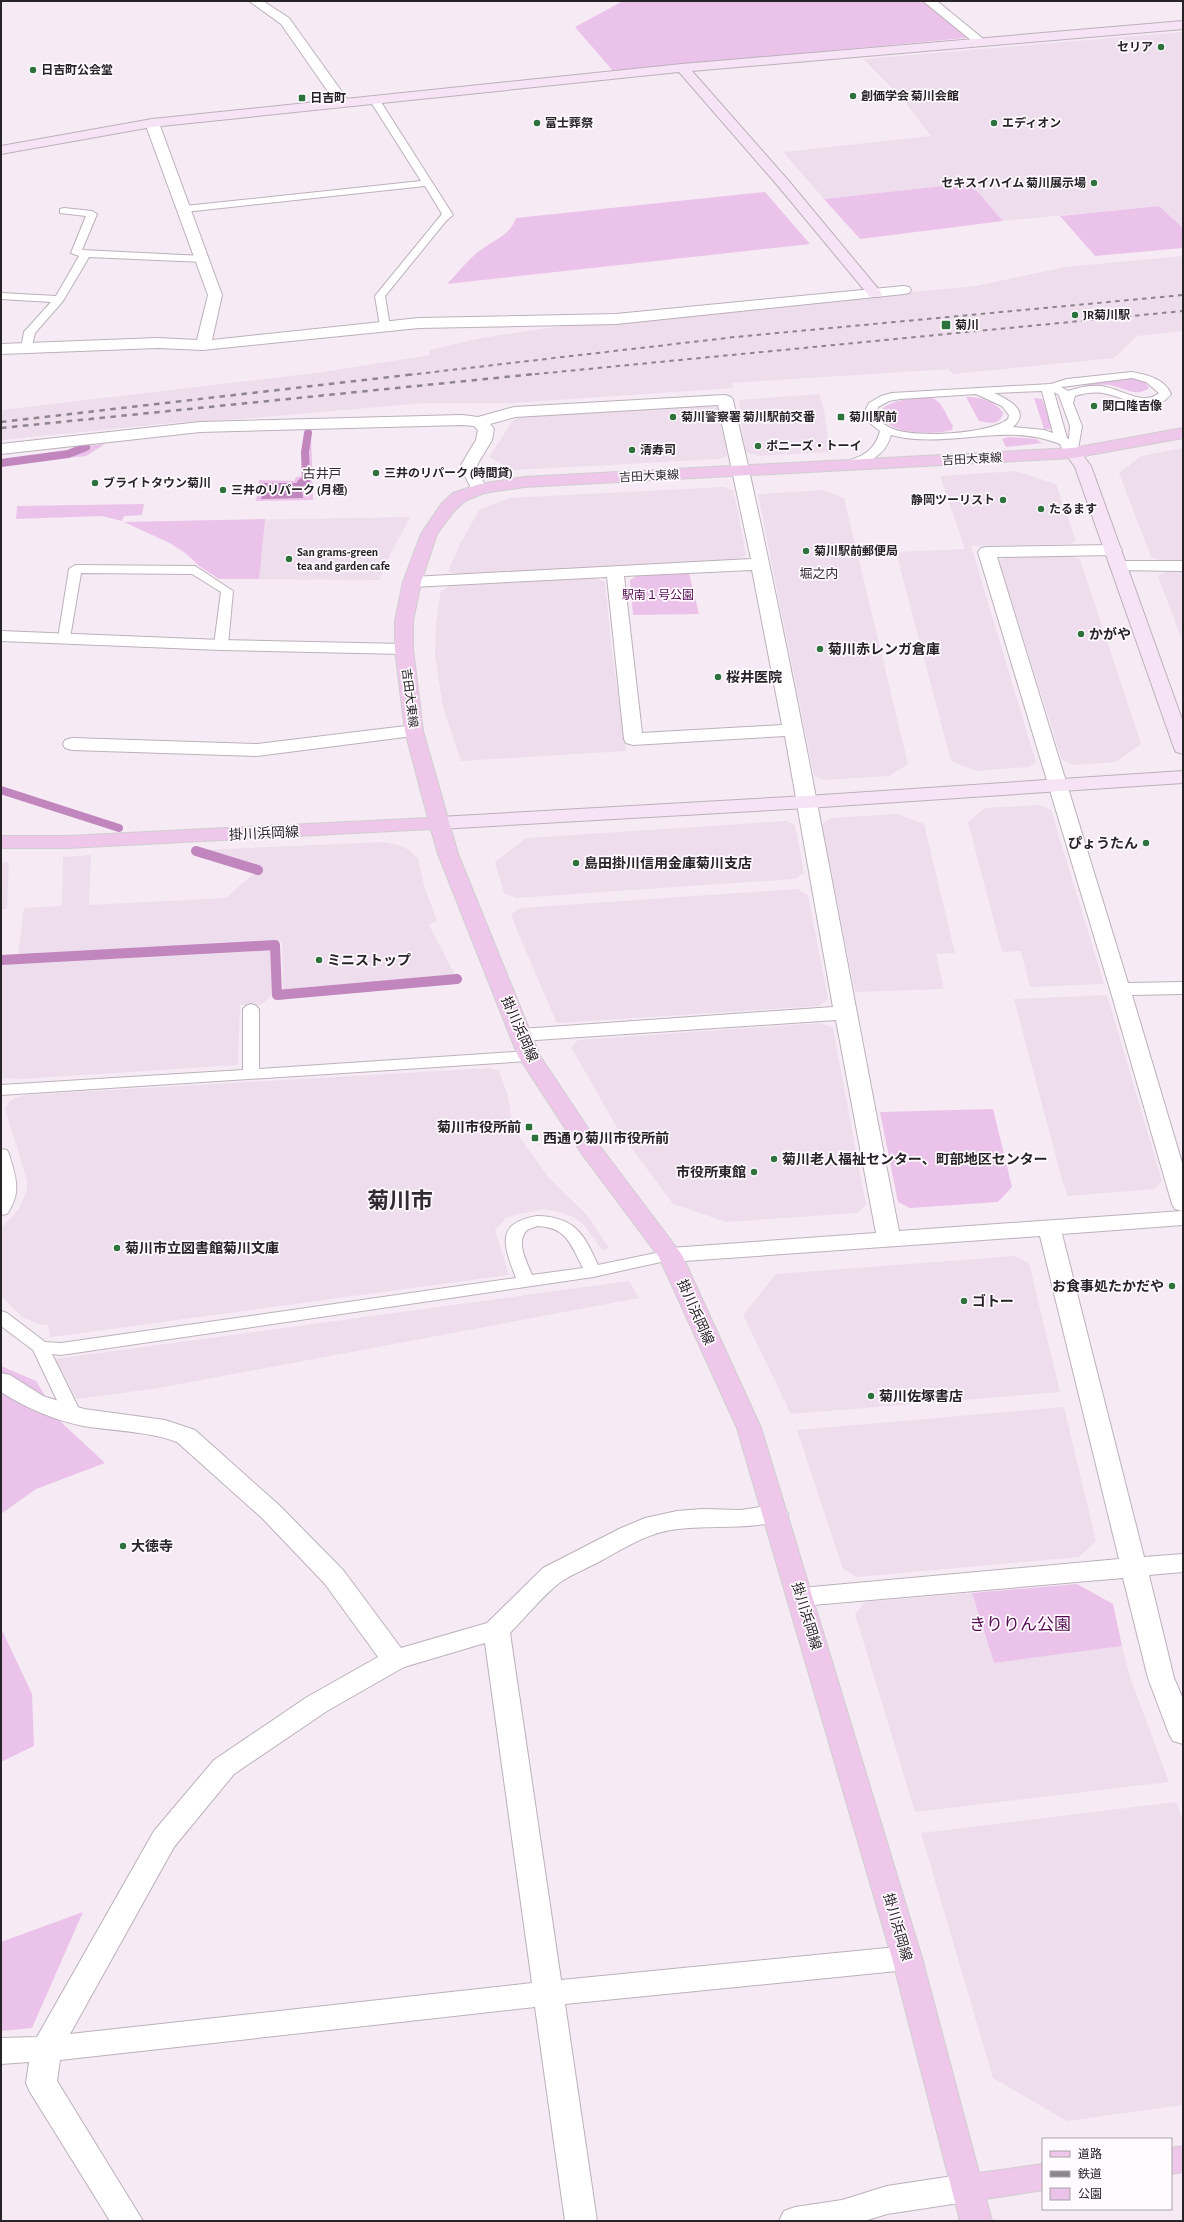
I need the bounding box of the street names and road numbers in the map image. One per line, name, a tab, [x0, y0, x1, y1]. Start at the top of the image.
street label: 吉田大東線	[942, 450, 1002, 467]
street label: 吉田大東線	[619, 467, 679, 484]
street label: 吉田大東線	[400, 667, 421, 729]
street label: 掛川浜岡線	[229, 823, 299, 843]
street label: 掛川浜岡線	[498, 994, 542, 1064]
street label: 掛川浜岡線	[674, 1277, 718, 1347]
street label: 掛川浜岡線	[789, 1580, 825, 1652]
street label: 掛川浜岡線	[881, 1891, 915, 1963]

